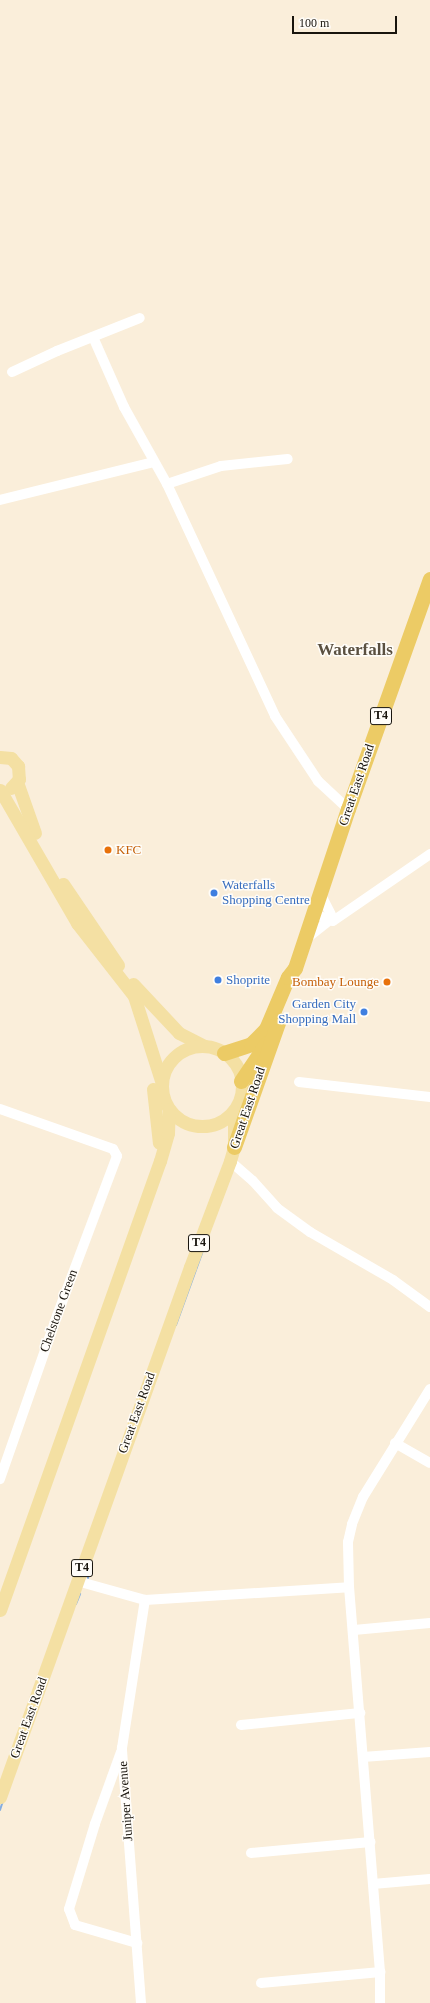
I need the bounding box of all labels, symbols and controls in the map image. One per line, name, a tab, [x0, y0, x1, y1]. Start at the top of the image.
scale bar	[294, 8, 399, 34]
text: 100 m	[299, 16, 329, 30]
district label: Waterfalls	[317, 640, 393, 660]
road number: T4	[369, 706, 393, 726]
street label: Great East Road	[336, 742, 378, 828]
place label: KFC	[116, 842, 141, 858]
marker: KFC	[103, 845, 113, 855]
place label: Waterfalls Shopping Centre	[222, 878, 310, 909]
marker: Waterfalls Shopping Centre	[209, 888, 219, 898]
place label: Shoprite	[226, 972, 270, 988]
place label: Bombay Lounge	[292, 974, 379, 990]
marker: Shoprite	[213, 975, 223, 985]
marker: Bombay Lounge	[382, 977, 392, 987]
place label: Garden City Shopping Mall	[278, 997, 356, 1028]
marker: Garden City Shopping Mall	[359, 1007, 369, 1017]
street label: Great East Road	[227, 1065, 269, 1151]
road number: T4	[187, 1233, 211, 1253]
street label: Chelstone Green	[37, 1267, 81, 1355]
street label: Great East Road	[115, 1370, 159, 1456]
road number: T4	[70, 1558, 94, 1578]
street label: Great East Road	[7, 1675, 51, 1761]
street label: Juniper Avenue	[115, 1760, 137, 1842]

